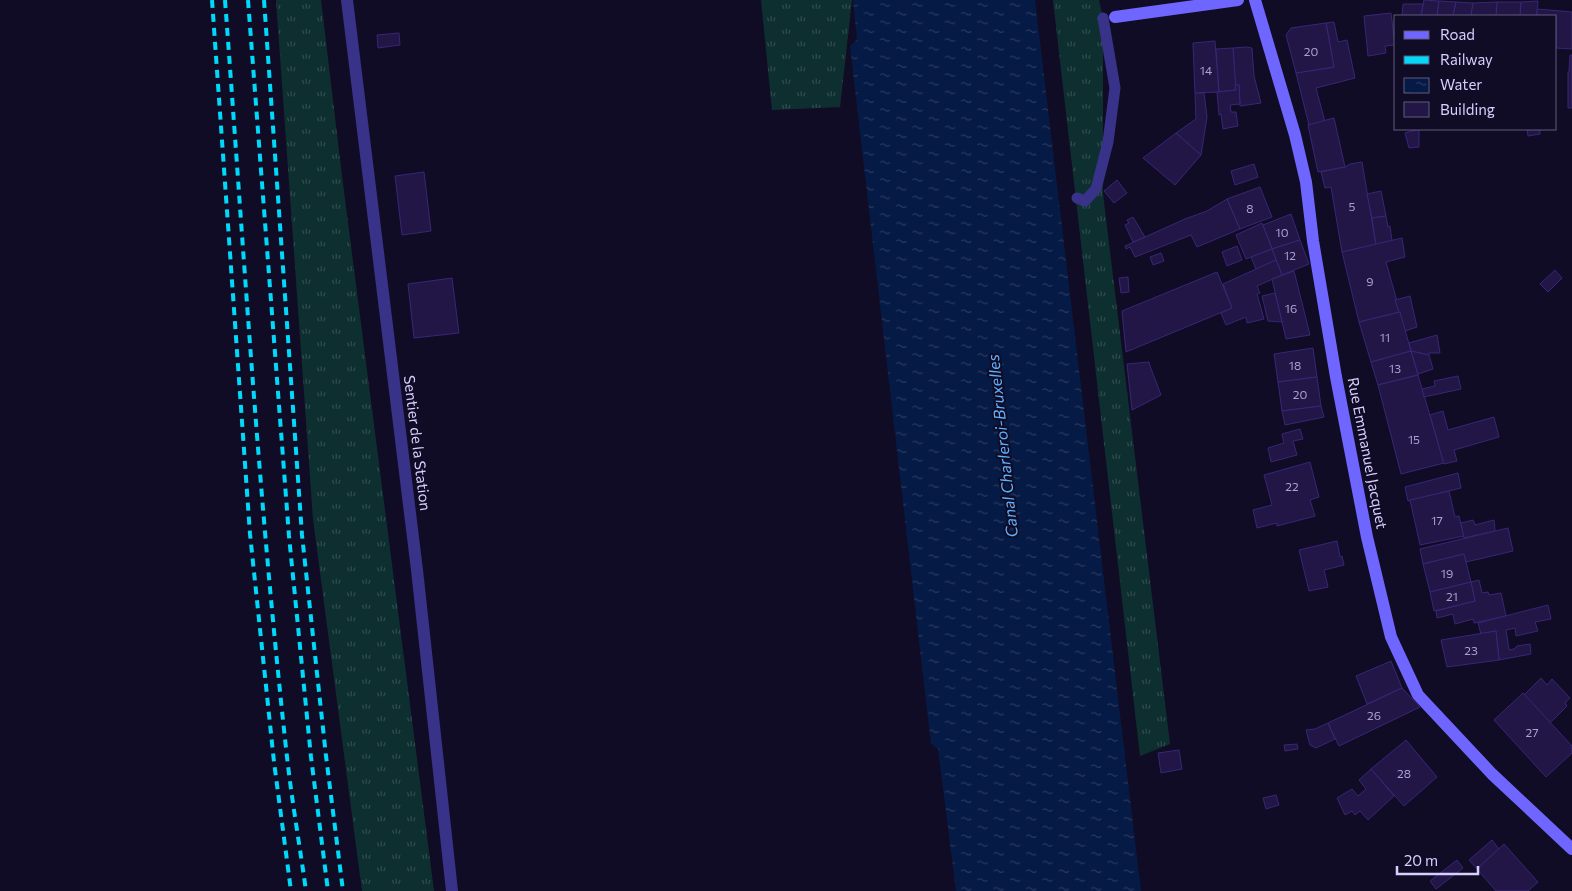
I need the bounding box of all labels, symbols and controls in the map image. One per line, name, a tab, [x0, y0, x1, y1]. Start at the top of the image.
legend	[1394, 15, 1557, 130]
text: Road	[1440, 25, 1475, 43]
house number: 20	[1304, 44, 1318, 58]
text: Railway	[1440, 50, 1493, 68]
house number: 14	[1200, 63, 1212, 77]
text: Water	[1440, 75, 1482, 93]
text: Building	[1440, 100, 1495, 118]
house number: 5	[1349, 199, 1356, 213]
house number: 8	[1246, 201, 1254, 215]
house number: 10	[1276, 225, 1289, 239]
house number: 12	[1284, 248, 1296, 262]
house number: 9	[1366, 274, 1374, 288]
house number: 16	[1285, 301, 1297, 315]
house number: 11	[1380, 330, 1390, 344]
water label: Canal Charleroi-Bruxelles	[983, 353, 1021, 539]
house number: 18	[1289, 358, 1301, 372]
house number: 13	[1389, 361, 1401, 375]
street label: Sentier de la Station	[401, 374, 435, 512]
street label: Rue Emmanuel Jacquet	[1344, 376, 1392, 530]
house number: 20	[1293, 387, 1307, 401]
house number: 15	[1408, 432, 1420, 446]
house number: 22	[1285, 479, 1299, 493]
house number: 17	[1431, 513, 1443, 527]
house number: 19	[1441, 566, 1453, 580]
house number: 21	[1446, 589, 1458, 603]
house number: 23	[1464, 643, 1478, 657]
house number: 26	[1367, 708, 1381, 722]
house number: 27	[1526, 725, 1538, 739]
house number: 28	[1397, 766, 1411, 780]
scale bar	[1397, 844, 1478, 876]
text: 20 m	[1404, 851, 1438, 869]

